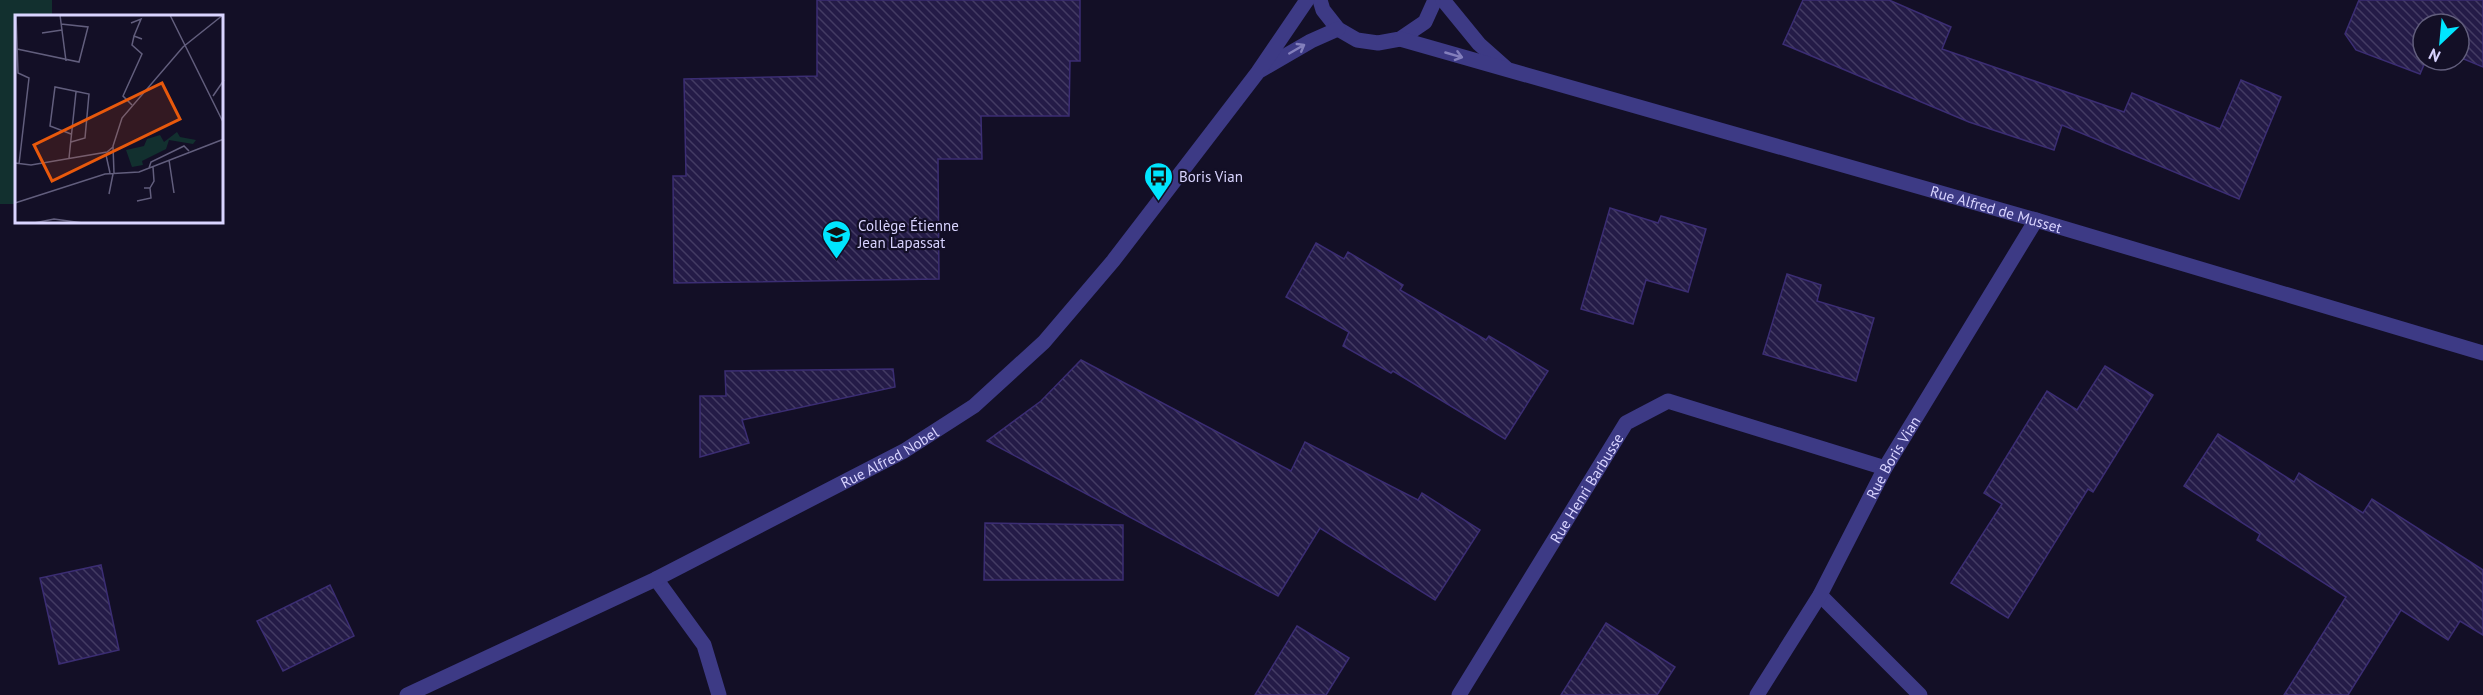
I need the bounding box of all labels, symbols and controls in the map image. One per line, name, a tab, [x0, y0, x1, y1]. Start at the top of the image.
north arrow	[2411, 12, 2471, 72]
inset map	[15, 15, 224, 224]
one-way arrow	[1288, 42, 1305, 54]
text: N	[2425, 44, 2444, 67]
one-way arrow	[1444, 50, 1463, 61]
bus stop icon: Boris Vian	[1142, 160, 1174, 202]
place label: Boris Vian	[1179, 167, 1243, 186]
street label: Rue Alfred de Musset	[1928, 181, 2064, 237]
place label: Collège Étienne Jean Lapassat	[857, 216, 959, 252]
school or university icon: Collège Étienne Jean Lapassat	[821, 218, 853, 260]
street label: Rue Boris Vian	[1861, 412, 1924, 502]
street label: Rue Alfred Nobel	[837, 422, 942, 492]
street label: Rue Henri Barbusse	[1545, 430, 1627, 546]

